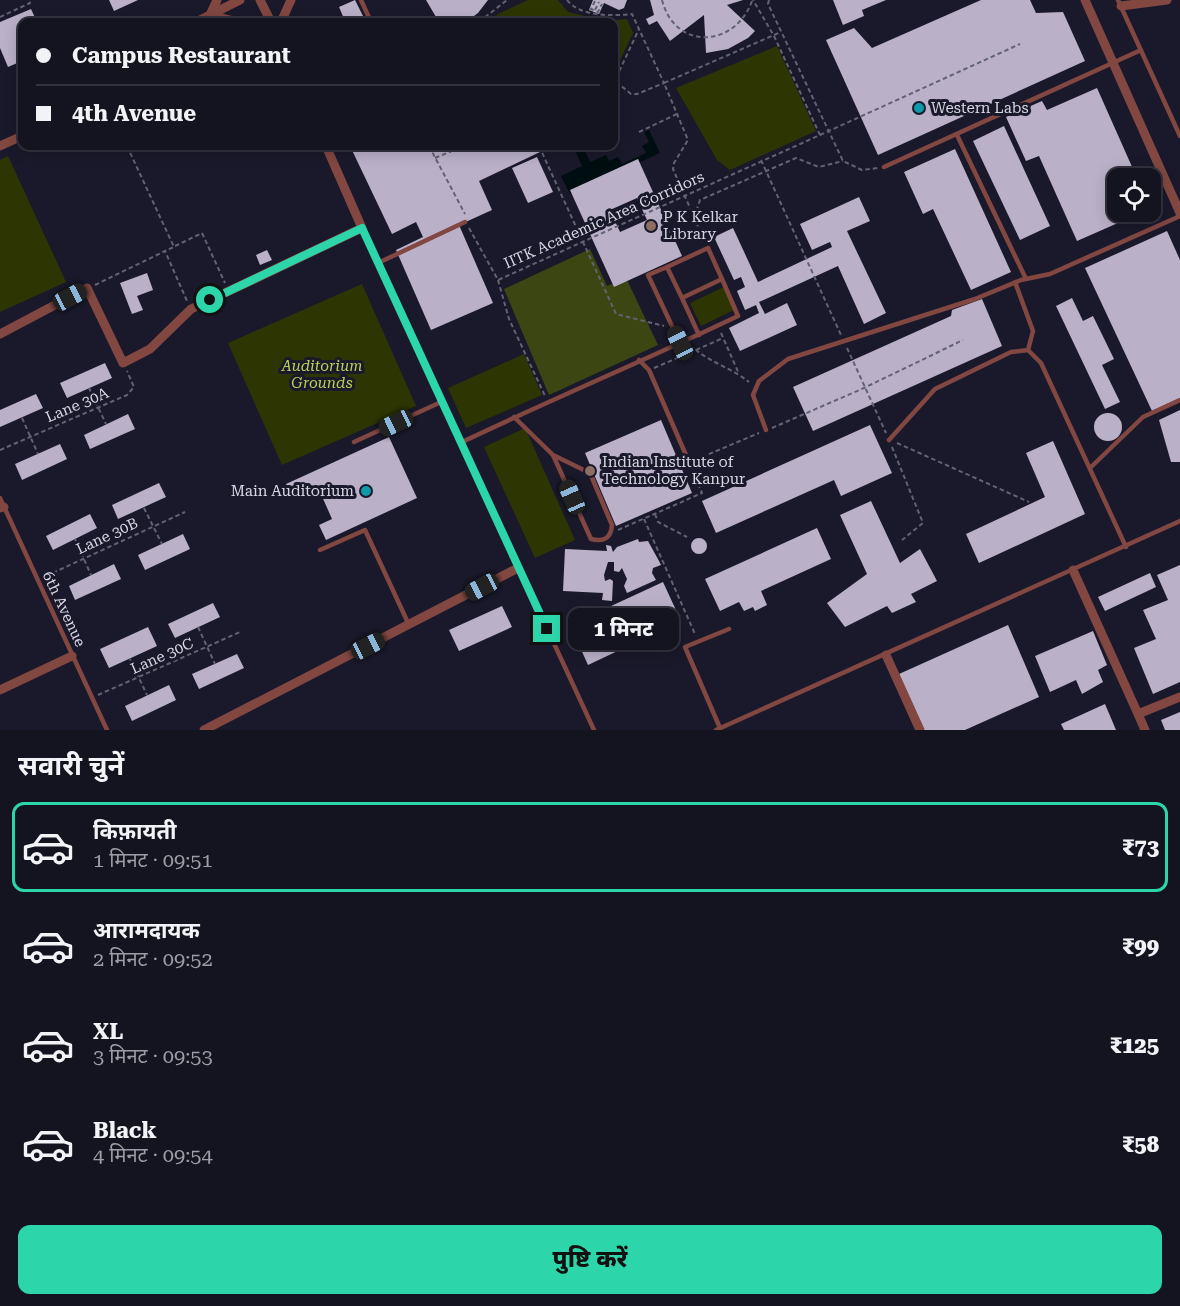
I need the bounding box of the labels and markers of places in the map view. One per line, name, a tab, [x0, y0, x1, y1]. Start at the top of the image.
place label: Western Labs	[931, 99, 1029, 117]
marker: Western Labs	[912, 101, 926, 115]
place label: P K Kelkar Library	[663, 208, 738, 243]
marker: P K Kelkar Library	[644, 219, 658, 233]
place label: Indian Institute of Technology Kanpur	[602, 453, 745, 488]
marker: Indian Institute of Technology Kanpur	[583, 464, 597, 478]
place label: Main Auditorium	[231, 482, 354, 500]
marker: Main Auditorium	[359, 484, 373, 498]

